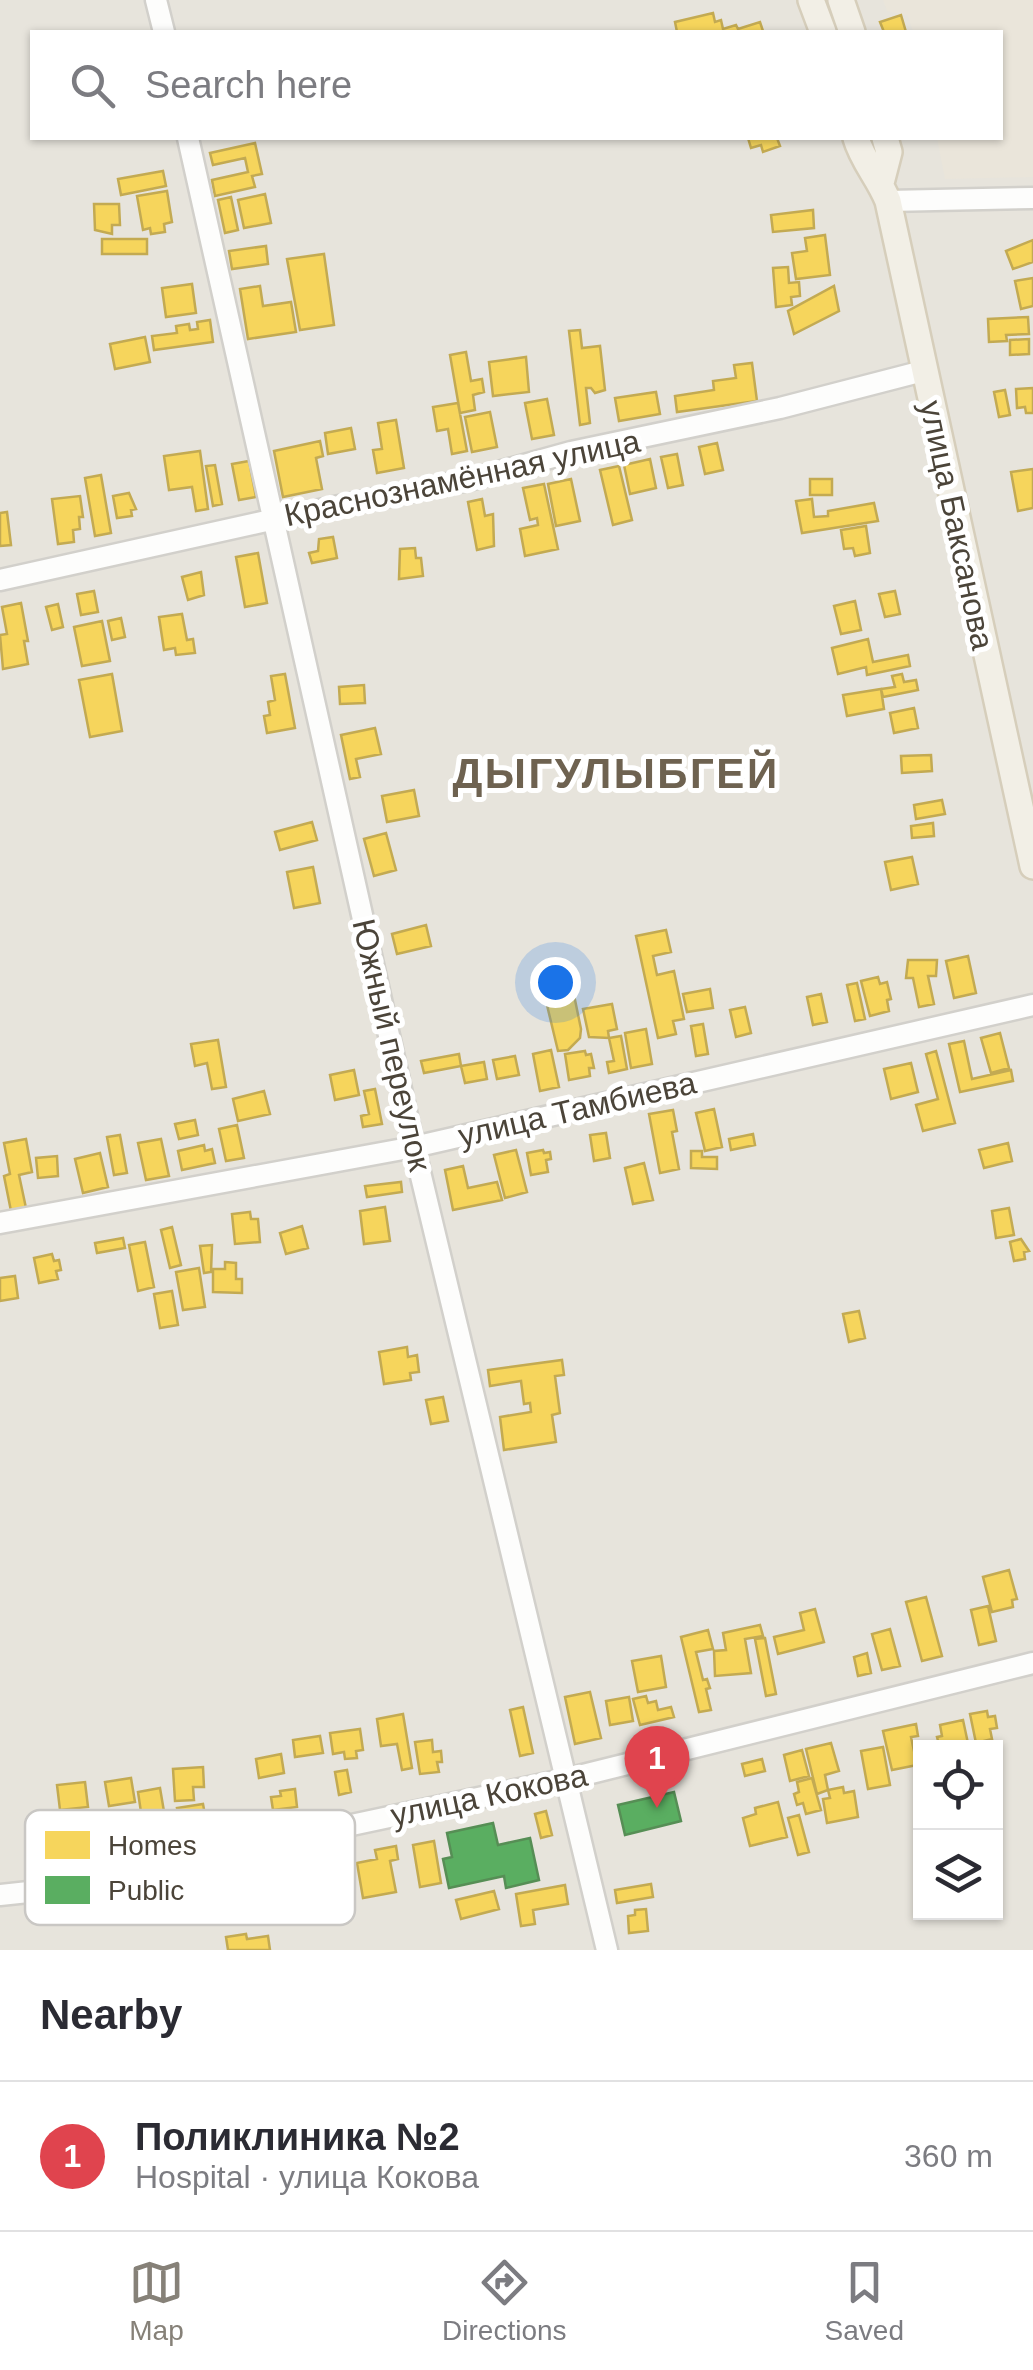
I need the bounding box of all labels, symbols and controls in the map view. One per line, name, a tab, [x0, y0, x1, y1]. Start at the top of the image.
search box	[30, 30, 1003, 140]
icon: search	[65, 58, 120, 113]
text: Search here	[145, 64, 352, 106]
street label: улица Баксанова	[913, 397, 1001, 653]
street label: Краснознамённая улица	[281, 423, 643, 533]
district label: ДЫГУЛЫБГЕЙ	[452, 749, 780, 797]
street label: Южный переулок	[345, 915, 439, 1176]
your location	[530, 957, 581, 1008]
street label: улица Тамбиева	[455, 1064, 700, 1154]
pin: 1	[624, 1726, 690, 1808]
map controls	[913, 1740, 1003, 1920]
button: locate	[913, 1740, 1003, 1830]
street label: улица Кокова	[387, 1757, 591, 1833]
legend	[25, 1810, 355, 1925]
text: Homes	[108, 1830, 197, 1861]
button: layers	[913, 1830, 1003, 1920]
text: Public	[108, 1875, 184, 1906]
text: Nearby	[40, 1991, 182, 2038]
text: Поликлиника №2	[135, 2116, 460, 2158]
text: 1	[64, 2138, 81, 2174]
text: 360 m	[904, 2138, 993, 2174]
text: Hospital · улица Кокова	[135, 2159, 479, 2195]
tab: Map	[129, 2255, 184, 2347]
tab: Directions	[442, 2255, 567, 2347]
tab: Saved	[825, 2255, 904, 2347]

